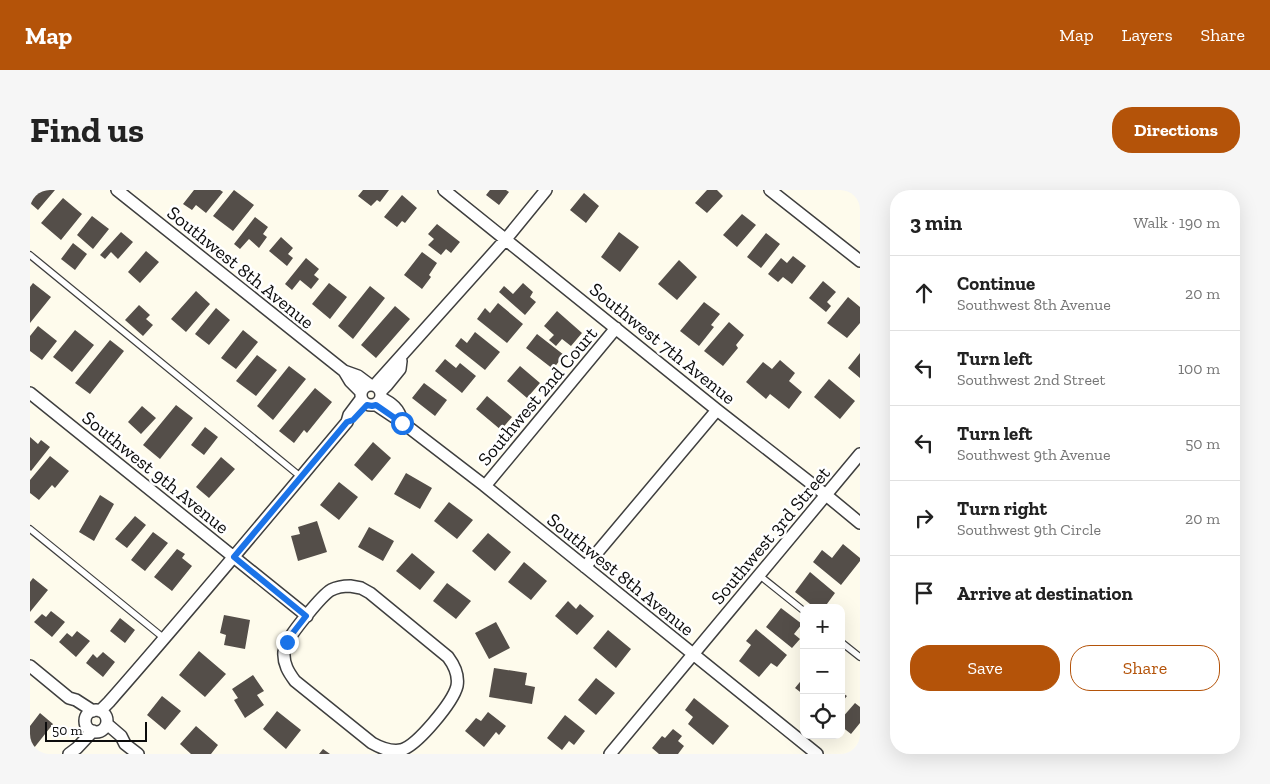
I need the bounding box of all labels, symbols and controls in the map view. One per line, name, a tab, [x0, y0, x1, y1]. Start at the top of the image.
text: Map	[25, 21, 72, 50]
text: Map	[1059, 24, 1094, 46]
text: Layers	[1122, 24, 1173, 46]
text: Share	[1201, 24, 1245, 46]
button: Directions	[1112, 107, 1240, 153]
text: Find us	[30, 109, 144, 151]
street label: Southwest 8th Avenue	[163, 201, 319, 334]
text: 3 min	[910, 210, 962, 235]
text: Walk · 190 m	[1133, 213, 1220, 232]
text: Continue	[957, 272, 1035, 295]
street label: Southwest 7th Avenue	[585, 277, 740, 409]
icon: ahead	[910, 279, 938, 307]
text: 20 m	[1185, 284, 1220, 303]
text: Southwest 8th Avenue	[957, 295, 1111, 314]
street label: Southwest 2nd Court	[473, 322, 602, 470]
text: Turn left	[957, 347, 1032, 370]
icon: left	[910, 354, 938, 382]
text: 100 m	[1178, 359, 1220, 378]
text: Southwest 2nd Street	[957, 370, 1105, 389]
street label: Southwest 9th Avenue	[78, 406, 234, 539]
route start	[391, 412, 414, 435]
text: Turn left	[957, 422, 1032, 445]
icon: left	[910, 429, 938, 457]
text: 50 m	[1185, 434, 1220, 453]
text: Southwest 9th Avenue	[957, 445, 1111, 464]
street label: Southwest 3rd Street	[706, 462, 835, 609]
text: Turn right	[957, 497, 1047, 520]
icon: right	[910, 504, 938, 532]
street label: Southwest 8th Avenue	[543, 508, 699, 641]
text: 20 m	[1185, 509, 1220, 528]
text: Southwest 9th Circle	[957, 520, 1101, 539]
icon: arrive	[910, 579, 938, 607]
text: Arrive at destination	[957, 582, 1133, 605]
map controls	[800, 604, 845, 739]
button: +	[800, 604, 845, 649]
route end	[276, 631, 299, 654]
button: Save	[910, 645, 1060, 691]
button: Share	[1070, 645, 1220, 691]
button: −	[800, 649, 845, 694]
button: locate	[800, 694, 845, 739]
scale bar	[45, 719, 148, 742]
text: 50 m	[52, 722, 83, 739]

